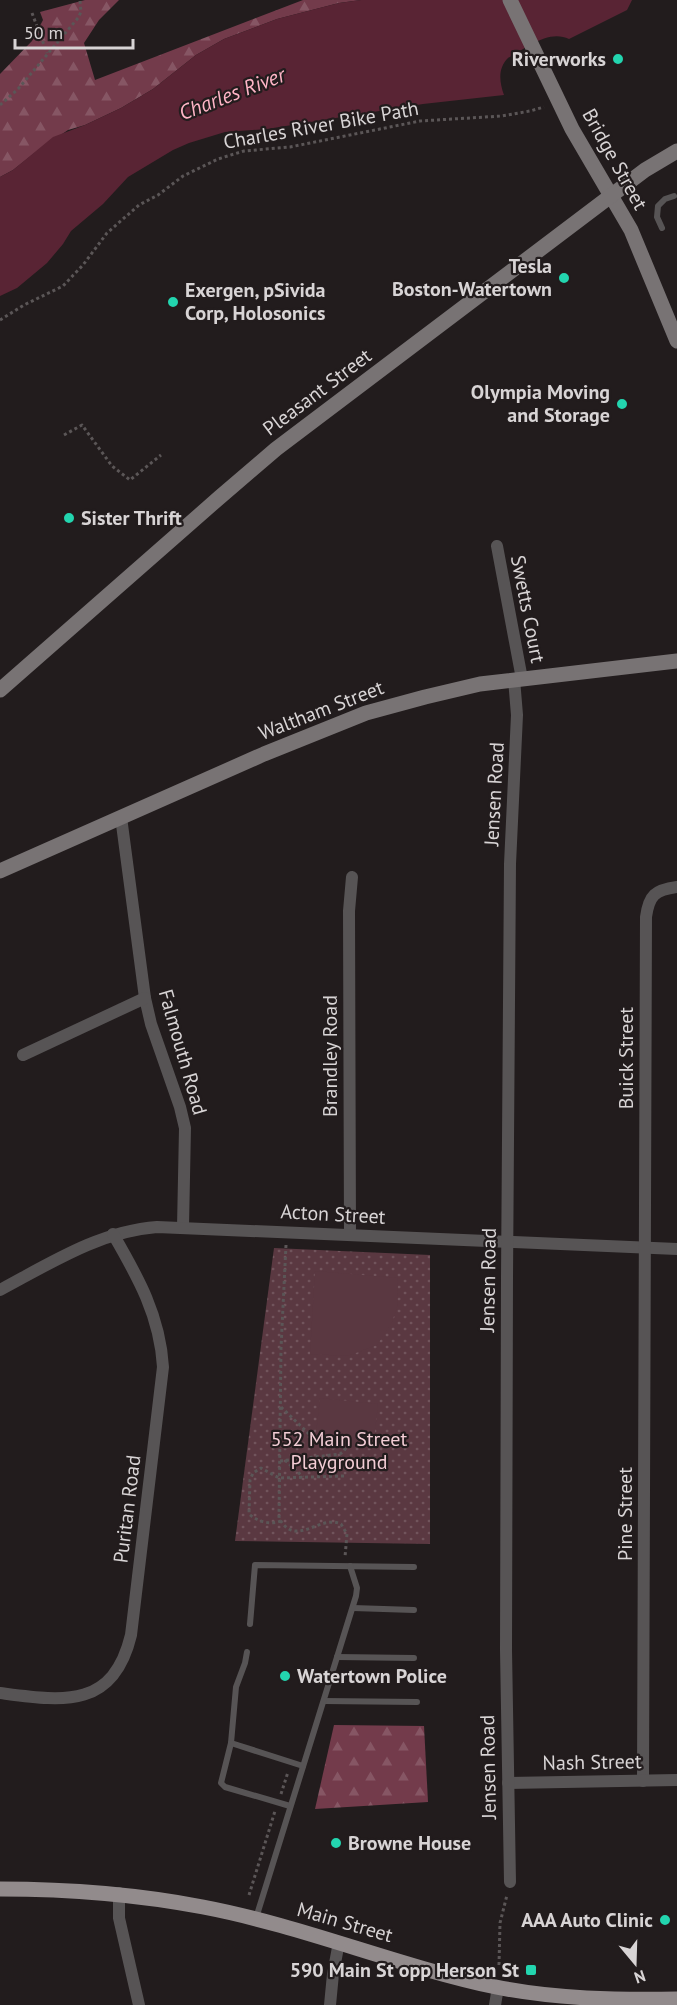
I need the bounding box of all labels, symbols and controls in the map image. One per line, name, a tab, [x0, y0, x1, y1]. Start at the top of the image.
scale bar	[15, 12, 134, 50]
text: 50 m	[24, 21, 63, 44]
place label: Riverworks	[512, 46, 606, 72]
marker: Riverworks	[611, 52, 625, 66]
water label: Charles River	[175, 60, 291, 126]
street label: Charles River Bike Path	[221, 95, 421, 155]
street label: Bridge Street	[576, 104, 654, 214]
place label: Tesla Boston-Watertown	[392, 253, 552, 302]
marker: Tesla Boston-Watertown	[557, 271, 571, 285]
place label: Exergen, pSivida Corp, Holosonics	[185, 277, 326, 326]
marker: Exergen, pSivida Corp, Holosonics	[166, 295, 180, 309]
street label: Pleasant Street	[257, 342, 377, 441]
place label: Olympia Moving and Storage	[471, 379, 610, 428]
marker: Olympia Moving and Storage	[615, 397, 629, 411]
place label: Sister Thrift	[81, 505, 182, 531]
marker: Sister Thrift	[62, 511, 76, 525]
street label: Swetts Court	[505, 553, 551, 665]
street label: Waltham Street	[255, 674, 387, 746]
street label: Jensen Road	[478, 741, 510, 848]
street label: Falmouth Road	[153, 986, 213, 1118]
street label: Brandley Road	[317, 995, 343, 1117]
street label: Buick Street	[613, 1007, 639, 1109]
street label: Acton Street	[280, 1198, 386, 1230]
street label: Jensen Road	[474, 1228, 502, 1333]
park label: 552 Main Street Playground	[271, 1426, 407, 1475]
street label: Puritan Road	[107, 1453, 147, 1565]
street label: Pine Street	[612, 1467, 638, 1561]
place label: Watertown Police	[297, 1663, 447, 1689]
marker: Watertown Police	[278, 1669, 292, 1683]
street label: Jensen Road	[474, 1715, 502, 1820]
street label: Nash Street	[542, 1748, 642, 1776]
place label: Browne House	[348, 1830, 471, 1856]
marker: Browne House	[329, 1836, 343, 1850]
street label: Main Street	[294, 1896, 396, 1948]
place label: AAA Auto Clinic	[521, 1907, 653, 1933]
marker: AAA Auto Clinic	[658, 1913, 672, 1927]
north arrow	[605, 1933, 665, 1993]
place label: 590 Main St opp Herson St	[290, 1957, 519, 1983]
marker: 590 Main St opp Herson St	[524, 1963, 538, 1977]
text: N	[632, 1966, 648, 1988]

